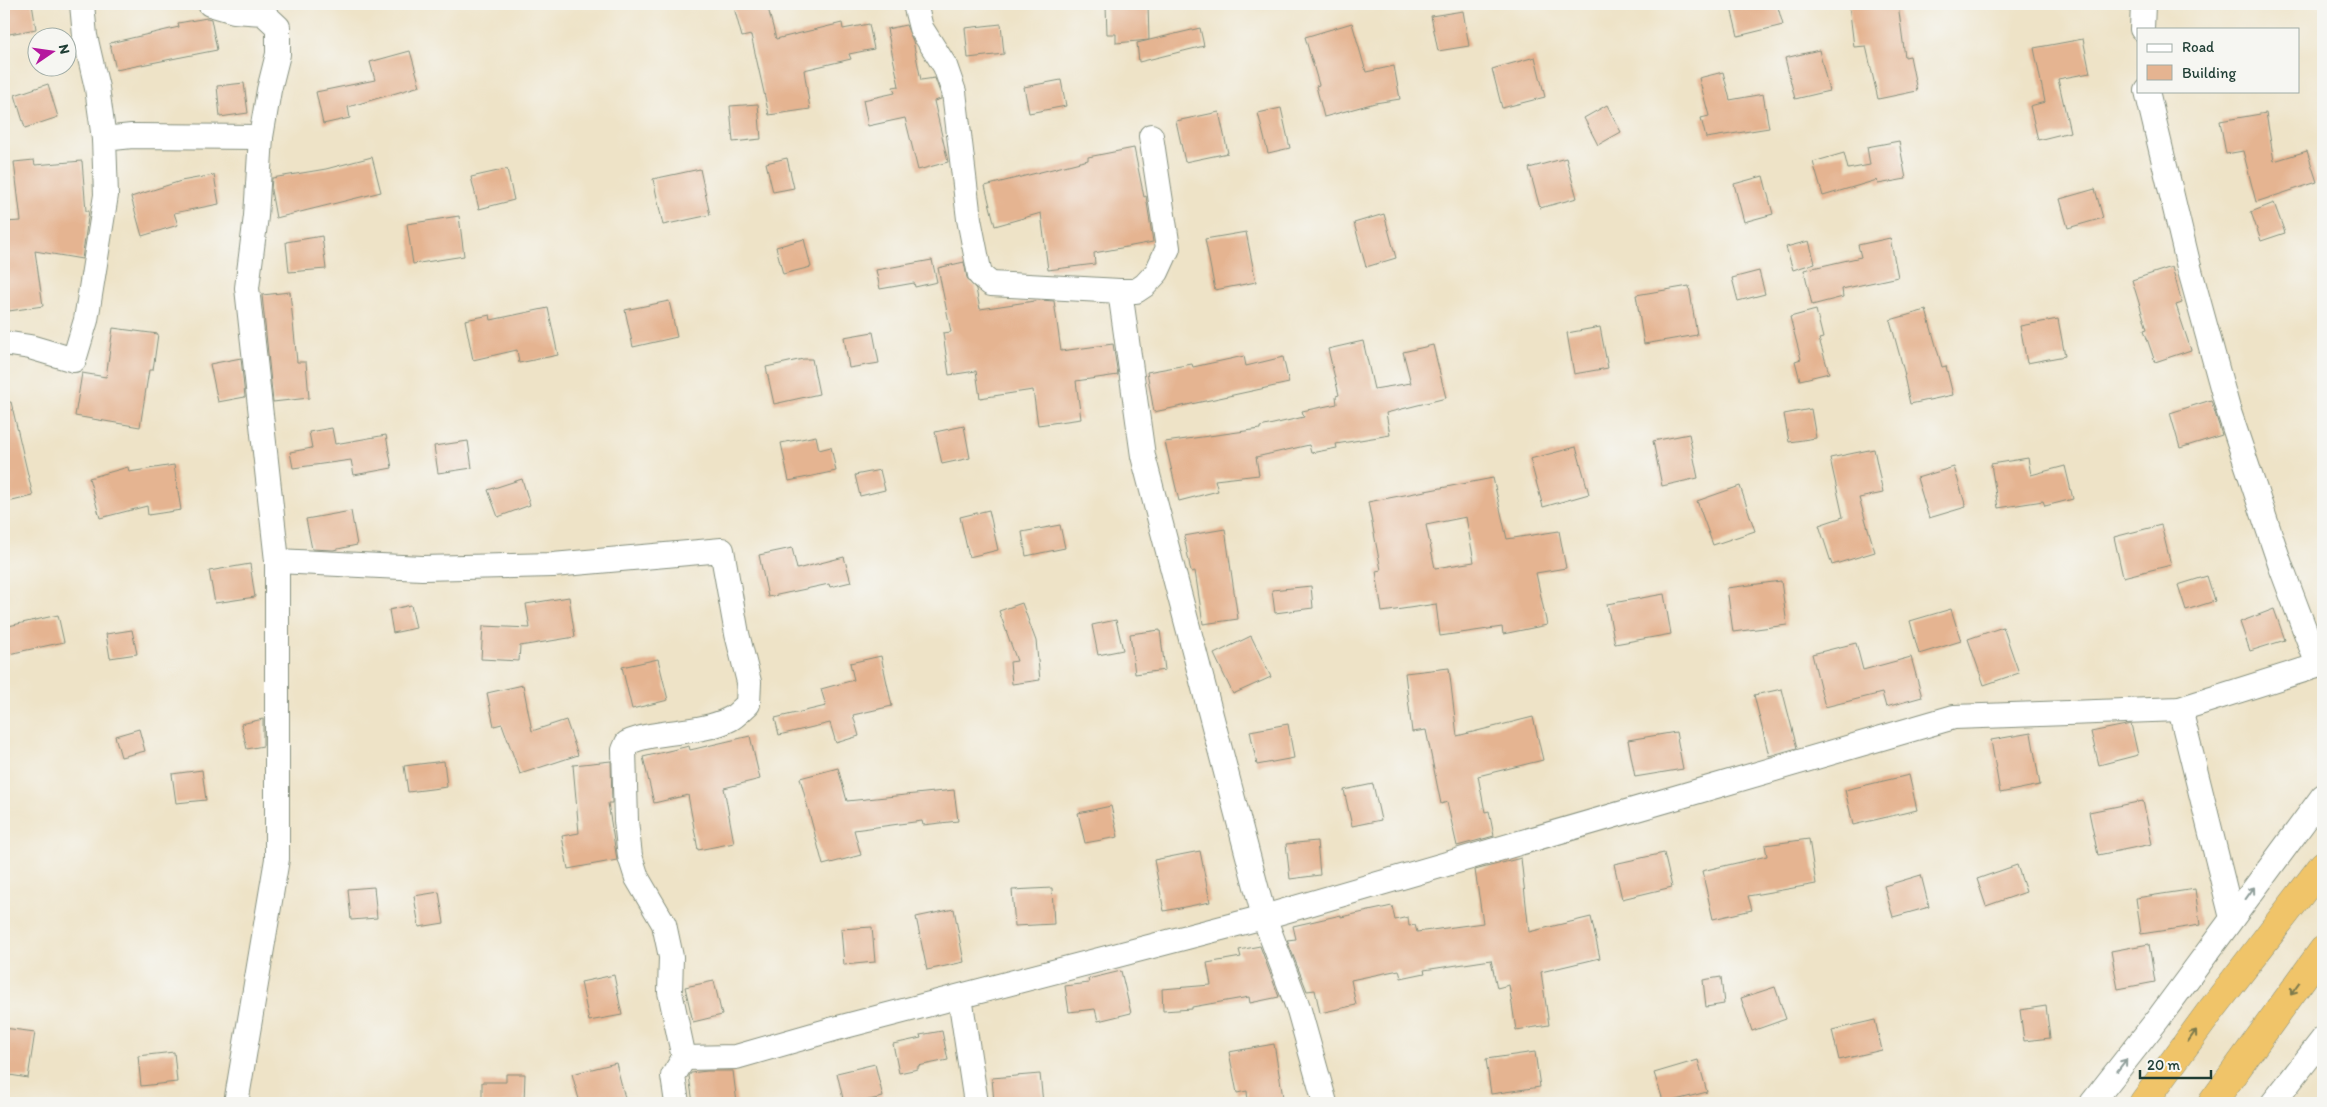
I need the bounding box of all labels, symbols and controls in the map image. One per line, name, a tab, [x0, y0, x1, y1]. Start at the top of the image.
north arrow	[28, 28, 78, 78]
legend	[2137, 28, 2300, 92]
text: Road	[2182, 38, 2215, 56]
text: N	[55, 43, 74, 56]
text: Building	[2182, 64, 2236, 82]
one-way arrow	[2245, 886, 2256, 900]
one-way arrow	[2290, 982, 2300, 996]
one-way arrow	[2187, 1030, 2198, 1043]
scale bar	[2140, 1047, 2211, 1079]
text: 20 m	[2147, 1056, 2181, 1074]
one-way arrow	[2117, 1058, 2127, 1072]

